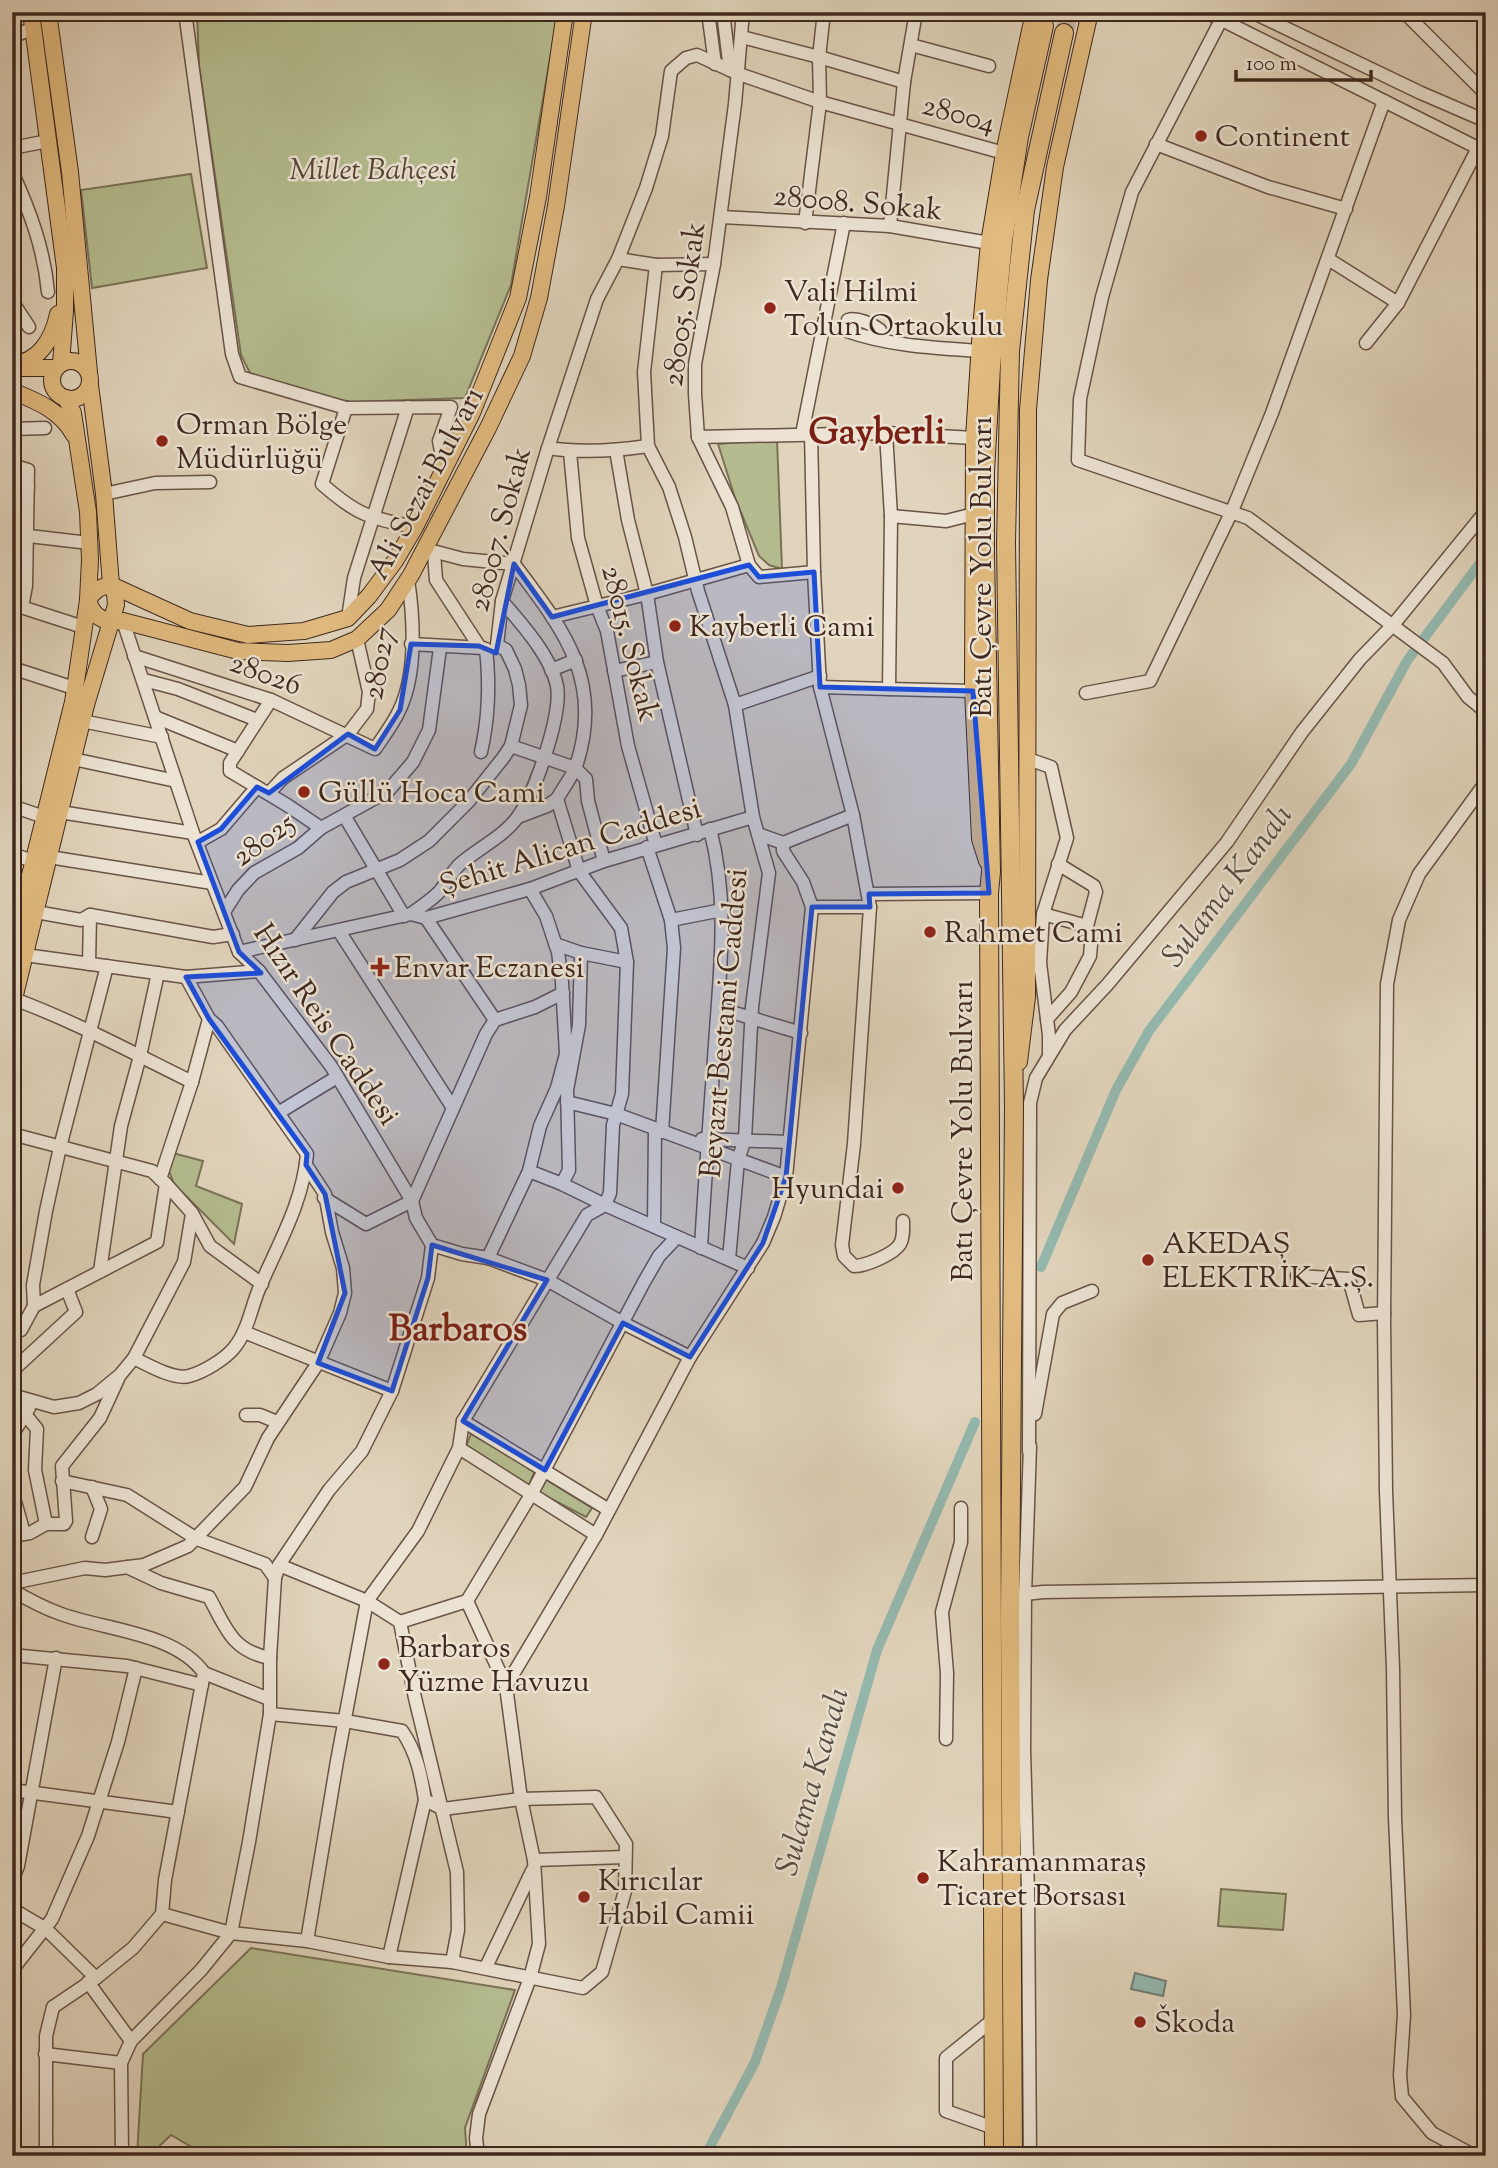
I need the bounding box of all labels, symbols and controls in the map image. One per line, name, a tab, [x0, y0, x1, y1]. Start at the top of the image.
scale bar	[1236, 38, 1370, 82]
text: 100 m	[1246, 50, 1297, 80]
street label: 28004	[917, 85, 1000, 146]
place label: Continent	[1215, 117, 1350, 160]
marker: Continent	[1193, 128, 1209, 144]
park label: Millet Bahçesi	[289, 150, 457, 193]
street label: 28008. Sokak	[771, 176, 944, 233]
street label: 28005. Sokak	[653, 219, 718, 389]
place label: Vali Hilmi Tolun Ortaokulu	[784, 272, 1003, 349]
marker: Vali Hilmi Tolun Ortaokulu	[762, 300, 778, 316]
street label: Ali Sezai Bulvarı	[358, 380, 496, 588]
place label: Orman Bölge Müdürlüğü	[176, 405, 347, 482]
district label: Gayberli	[809, 407, 946, 461]
street label: Batı Çevre Yolu Bulvarı	[962, 416, 1005, 718]
marker: Orman Bölge Müdürlüğü	[154, 433, 170, 449]
street label: 28007. Sokak	[459, 442, 544, 617]
street label: 28015. Sokak	[588, 561, 669, 726]
place label: Kayberli Cami	[689, 607, 874, 650]
marker: Kayberli Cami	[667, 618, 683, 634]
street label: 28027	[353, 623, 408, 703]
street label: 28026	[223, 643, 307, 708]
place label: Güllü Hoca Cami	[318, 773, 545, 816]
marker: Güllü Hoca Cami	[296, 784, 312, 800]
street label: Şehit Alican Caddesi	[435, 788, 707, 909]
water label: Sulama Kanalı	[1152, 796, 1305, 978]
street label: 28025	[224, 803, 305, 879]
street label: Beyazıt Bestami Caddesi	[691, 867, 760, 1180]
place label: Rahmet Cami	[944, 913, 1123, 956]
street label: Hızır Reis Caddesi	[241, 916, 409, 1135]
marker: Rahmet Cami	[922, 924, 938, 940]
place label: Envar Eczanesi	[394, 948, 584, 991]
marker: Envar Eczanesi	[372, 959, 388, 975]
street label: Batı Çevre Yolu Bulvarı	[943, 980, 986, 1282]
place label: Hyundai	[771, 1169, 884, 1212]
marker: Hyundai	[890, 1180, 906, 1196]
place label: AKEDAŞ ELEKTRİK A.Ş.	[1162, 1224, 1374, 1301]
marker: AKEDAŞ ELEKTRİK A.Ş.	[1140, 1252, 1156, 1268]
district label: Barbaros	[389, 1304, 527, 1358]
place label: Barbaros Yüzme Havuzu	[398, 1628, 590, 1705]
marker: Barbaros Yüzme Havuzu	[376, 1656, 392, 1672]
water label: Sulama Kanalı	[765, 1683, 863, 1881]
place label: Kahramanmaraş Ticaret Borsası	[937, 1842, 1146, 1919]
place label: Kırıcılar Habil Camii	[598, 1861, 754, 1938]
marker: Kahramanmaraş Ticaret Borsası	[915, 1870, 931, 1886]
marker: Kırıcılar Habil Camii	[576, 1889, 592, 1905]
place label: Škoda	[1154, 2003, 1235, 2046]
marker: Škoda	[1132, 2014, 1148, 2030]

